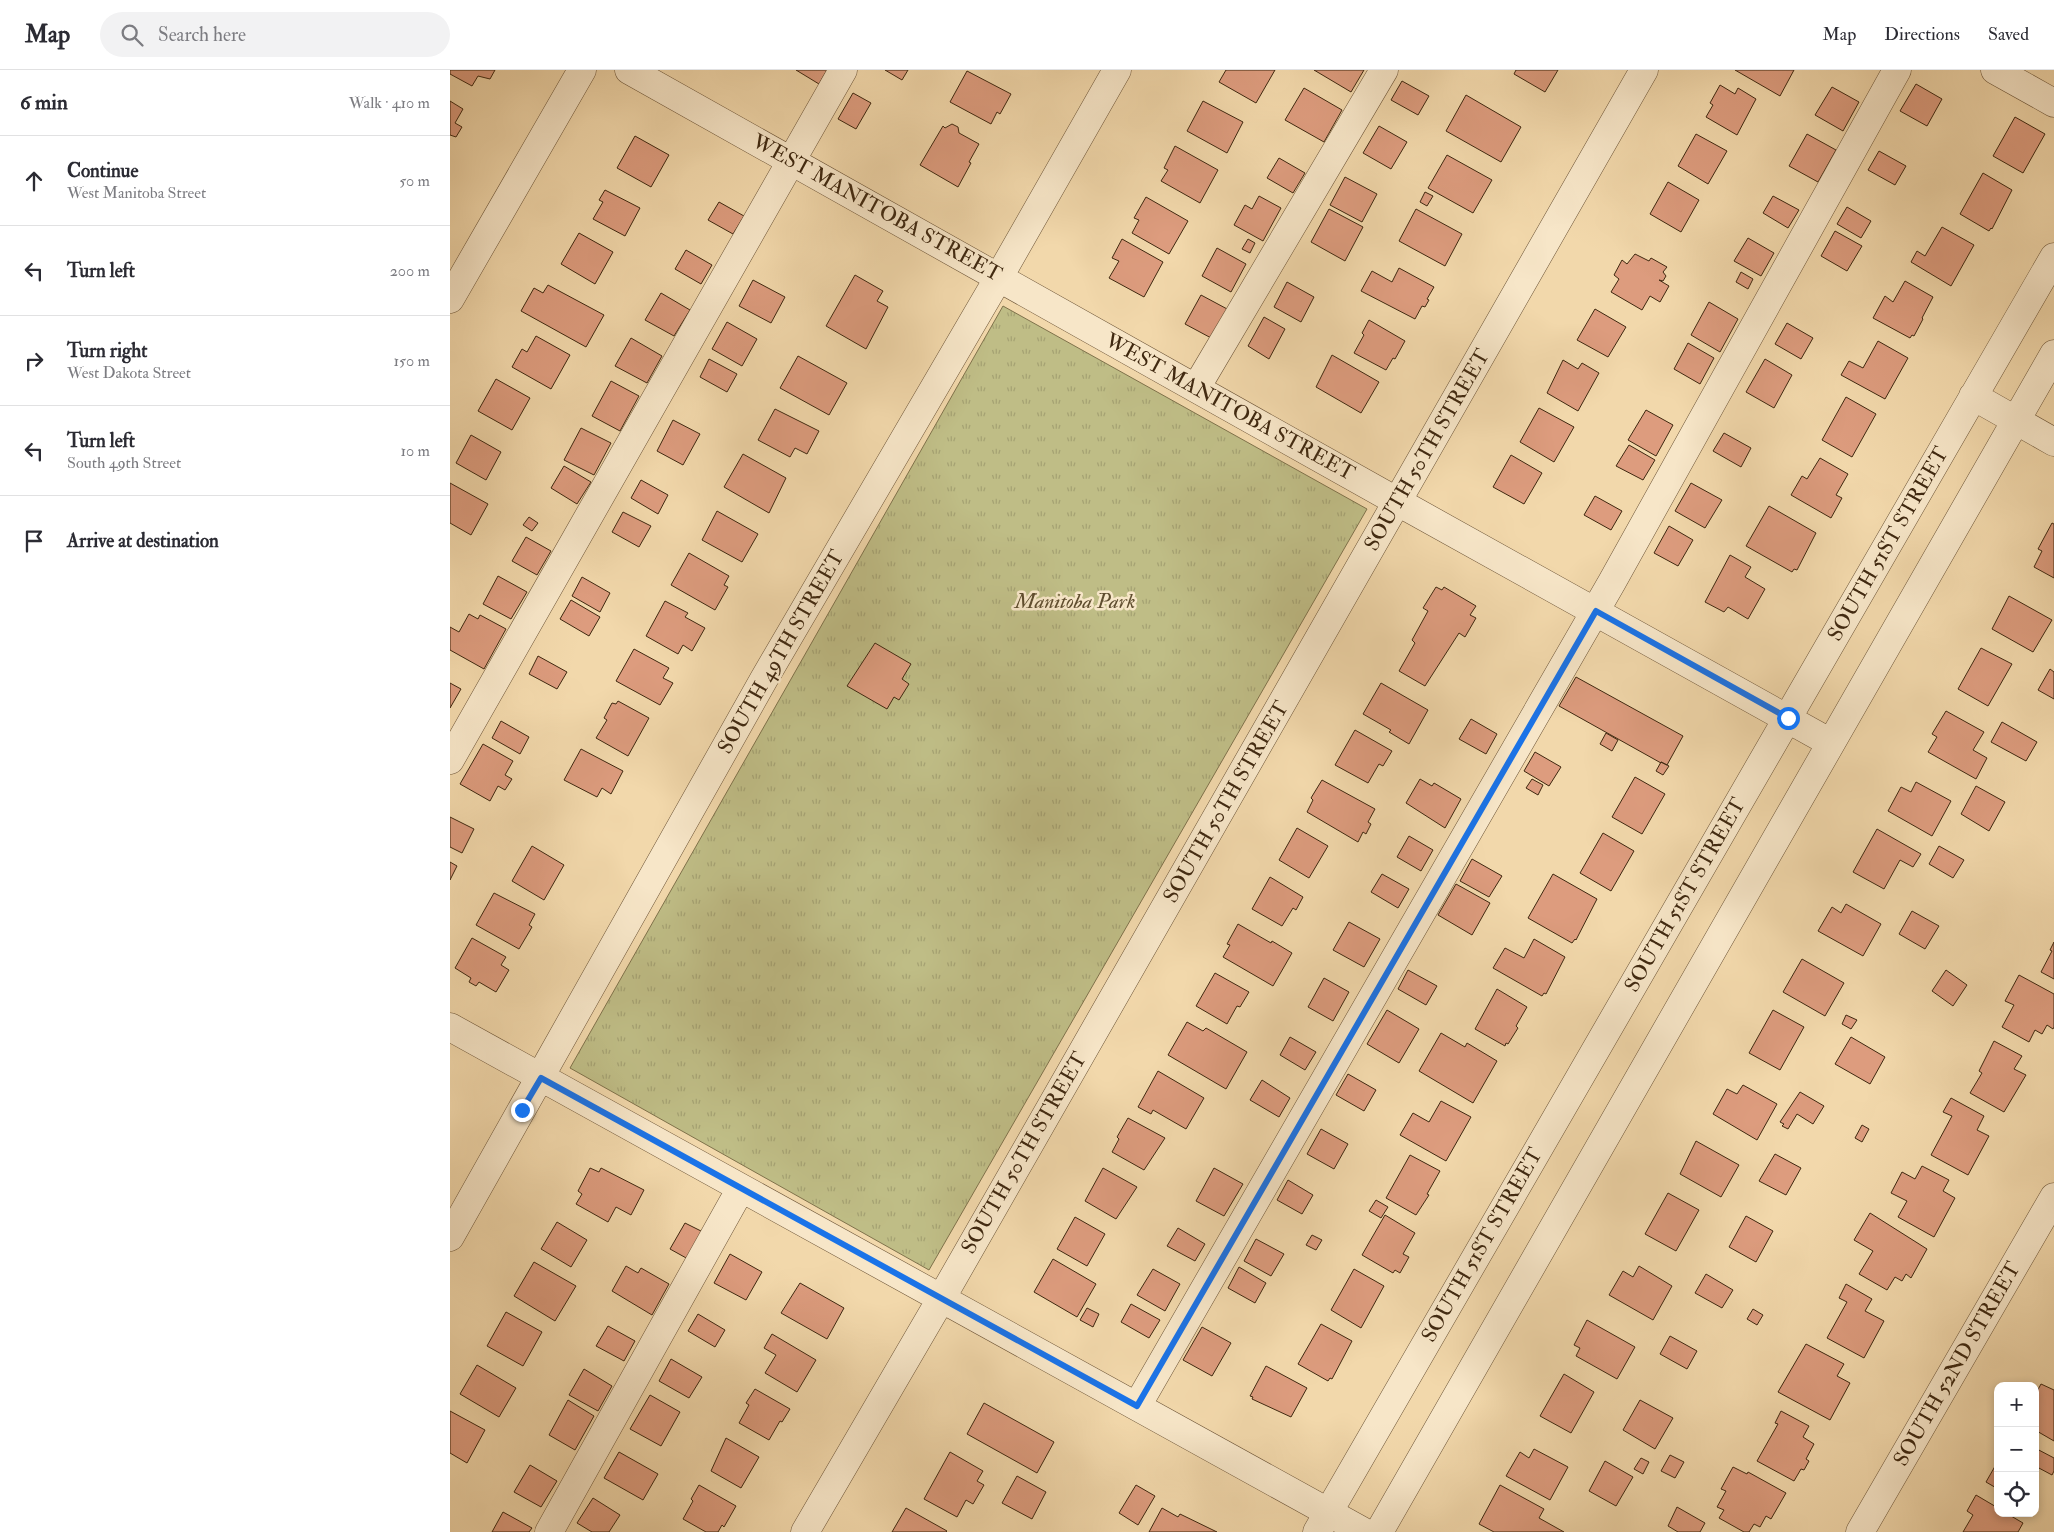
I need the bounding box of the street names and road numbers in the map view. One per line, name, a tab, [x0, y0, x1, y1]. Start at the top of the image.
street label: WEST MANITOBA STREET	[747, 128, 1007, 288]
street label: WEST MANITOBA STREET	[1100, 327, 1360, 487]
street label: SOUTH 50TH STREET	[1358, 344, 1496, 556]
street label: SOUTH 51ST STREET	[1821, 442, 1955, 646]
street label: SOUTH 49TH STREET	[712, 545, 851, 759]
street label: SOUTH 50TH STREET	[1157, 696, 1295, 908]
street label: SOUTH 51ST STREET	[1618, 793, 1752, 997]
street label: SOUTH 50TH STREET	[955, 1047, 1093, 1259]
street label: SOUTH 51ST STREET	[1415, 1143, 1549, 1347]
street label: SOUTH 52ND STREET	[1887, 1257, 2027, 1471]

